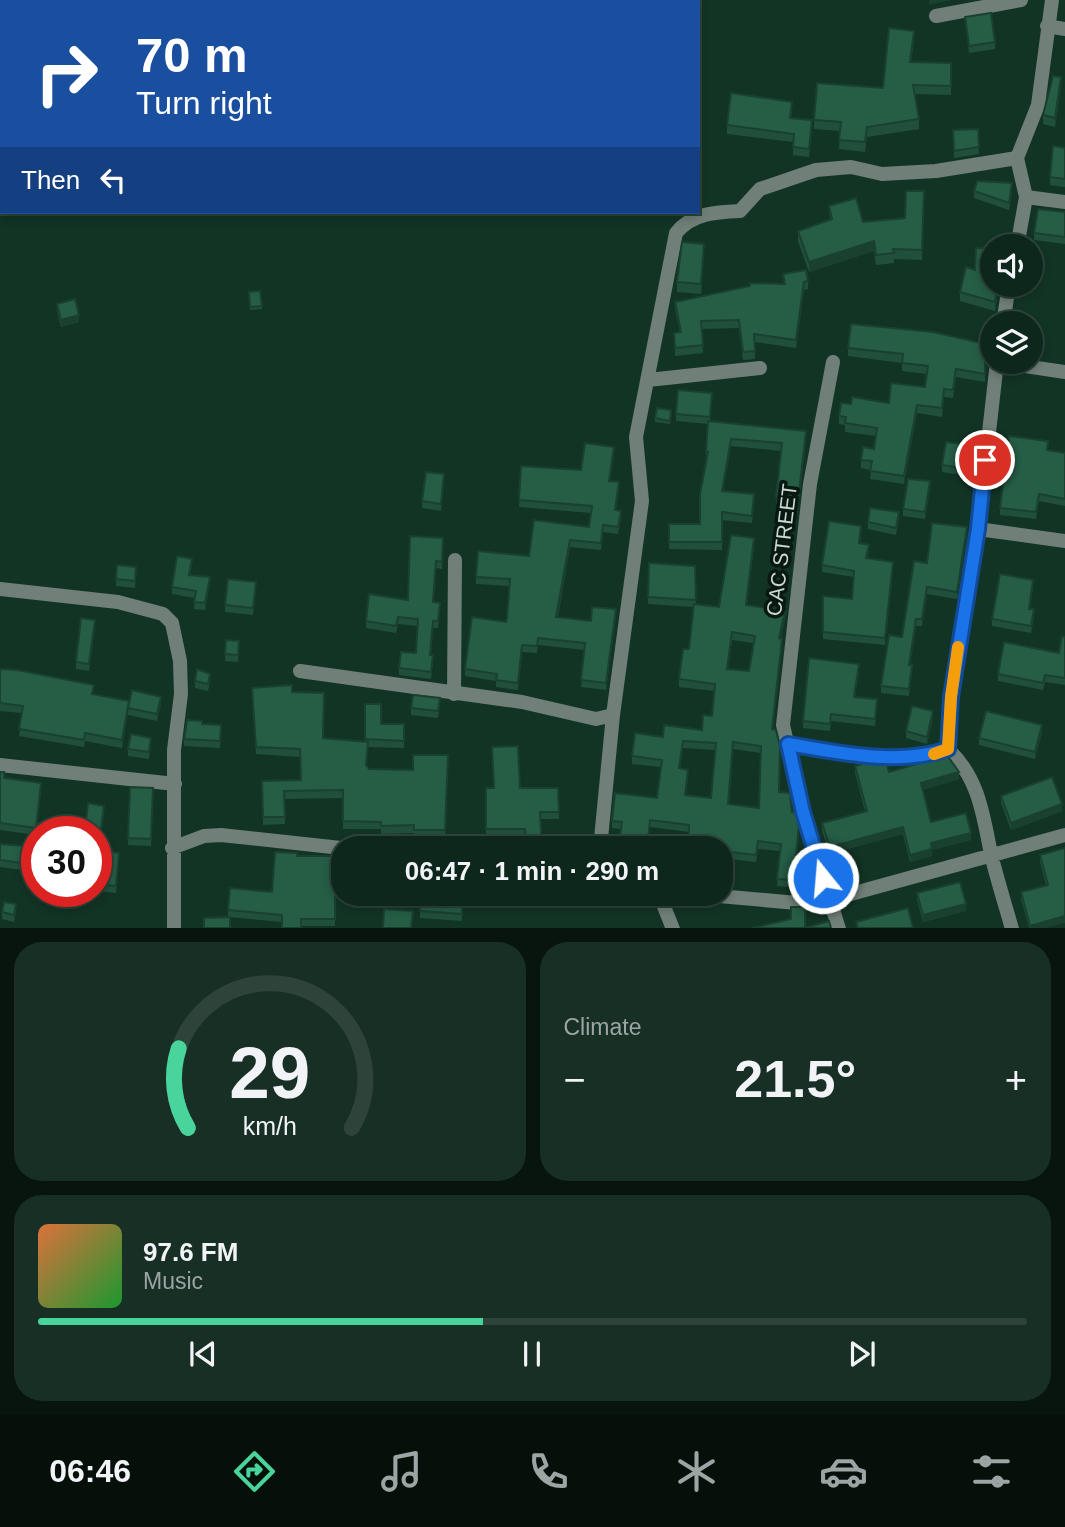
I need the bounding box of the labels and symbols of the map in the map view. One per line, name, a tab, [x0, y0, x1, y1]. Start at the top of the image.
pin	[955, 430, 1015, 490]
street label: CAC STREET	[762, 482, 801, 617]
speed limit sign: 30	[21, 816, 112, 907]
position arrow	[786, 841, 860, 915]

